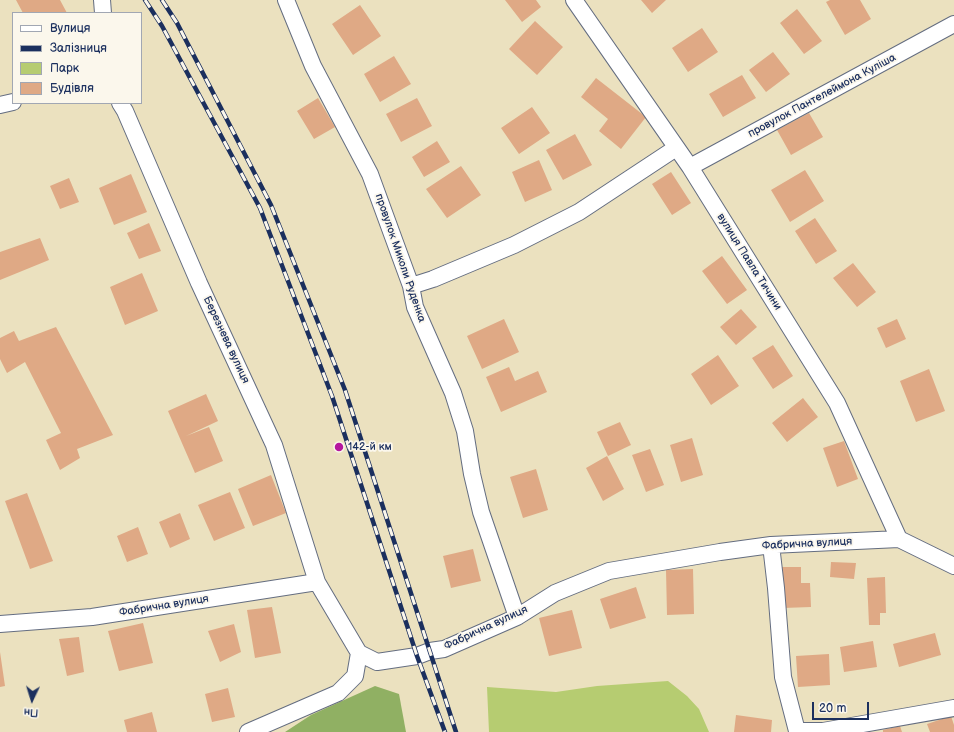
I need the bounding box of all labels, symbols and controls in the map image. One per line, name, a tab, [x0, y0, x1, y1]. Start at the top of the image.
legend	[12, 12, 142, 104]
text: Вулиця	[50, 21, 90, 36]
text: Залізниця	[50, 41, 107, 56]
street label: провулок Пантелеймона Куліша	[746, 51, 898, 141]
text: Парк	[50, 61, 79, 76]
text: Будівля	[50, 81, 94, 96]
street label: провулок Миколи Руденка	[372, 192, 428, 324]
street label: вулиця Павла Тичини	[714, 211, 784, 313]
street label: Березнева вулиця	[200, 294, 252, 386]
place label: 142-й км	[348, 440, 392, 454]
marker: 142-й км	[333, 441, 345, 453]
street label: Фабрична вулиця	[761, 535, 853, 553]
street label: Фабрична вулиця	[118, 592, 210, 620]
street label: Фабрична вулиця	[442, 603, 530, 653]
north arrow	[12, 680, 52, 720]
scale bar	[814, 694, 871, 720]
text: 20 m	[819, 701, 846, 716]
text: Пн	[23, 705, 39, 719]

